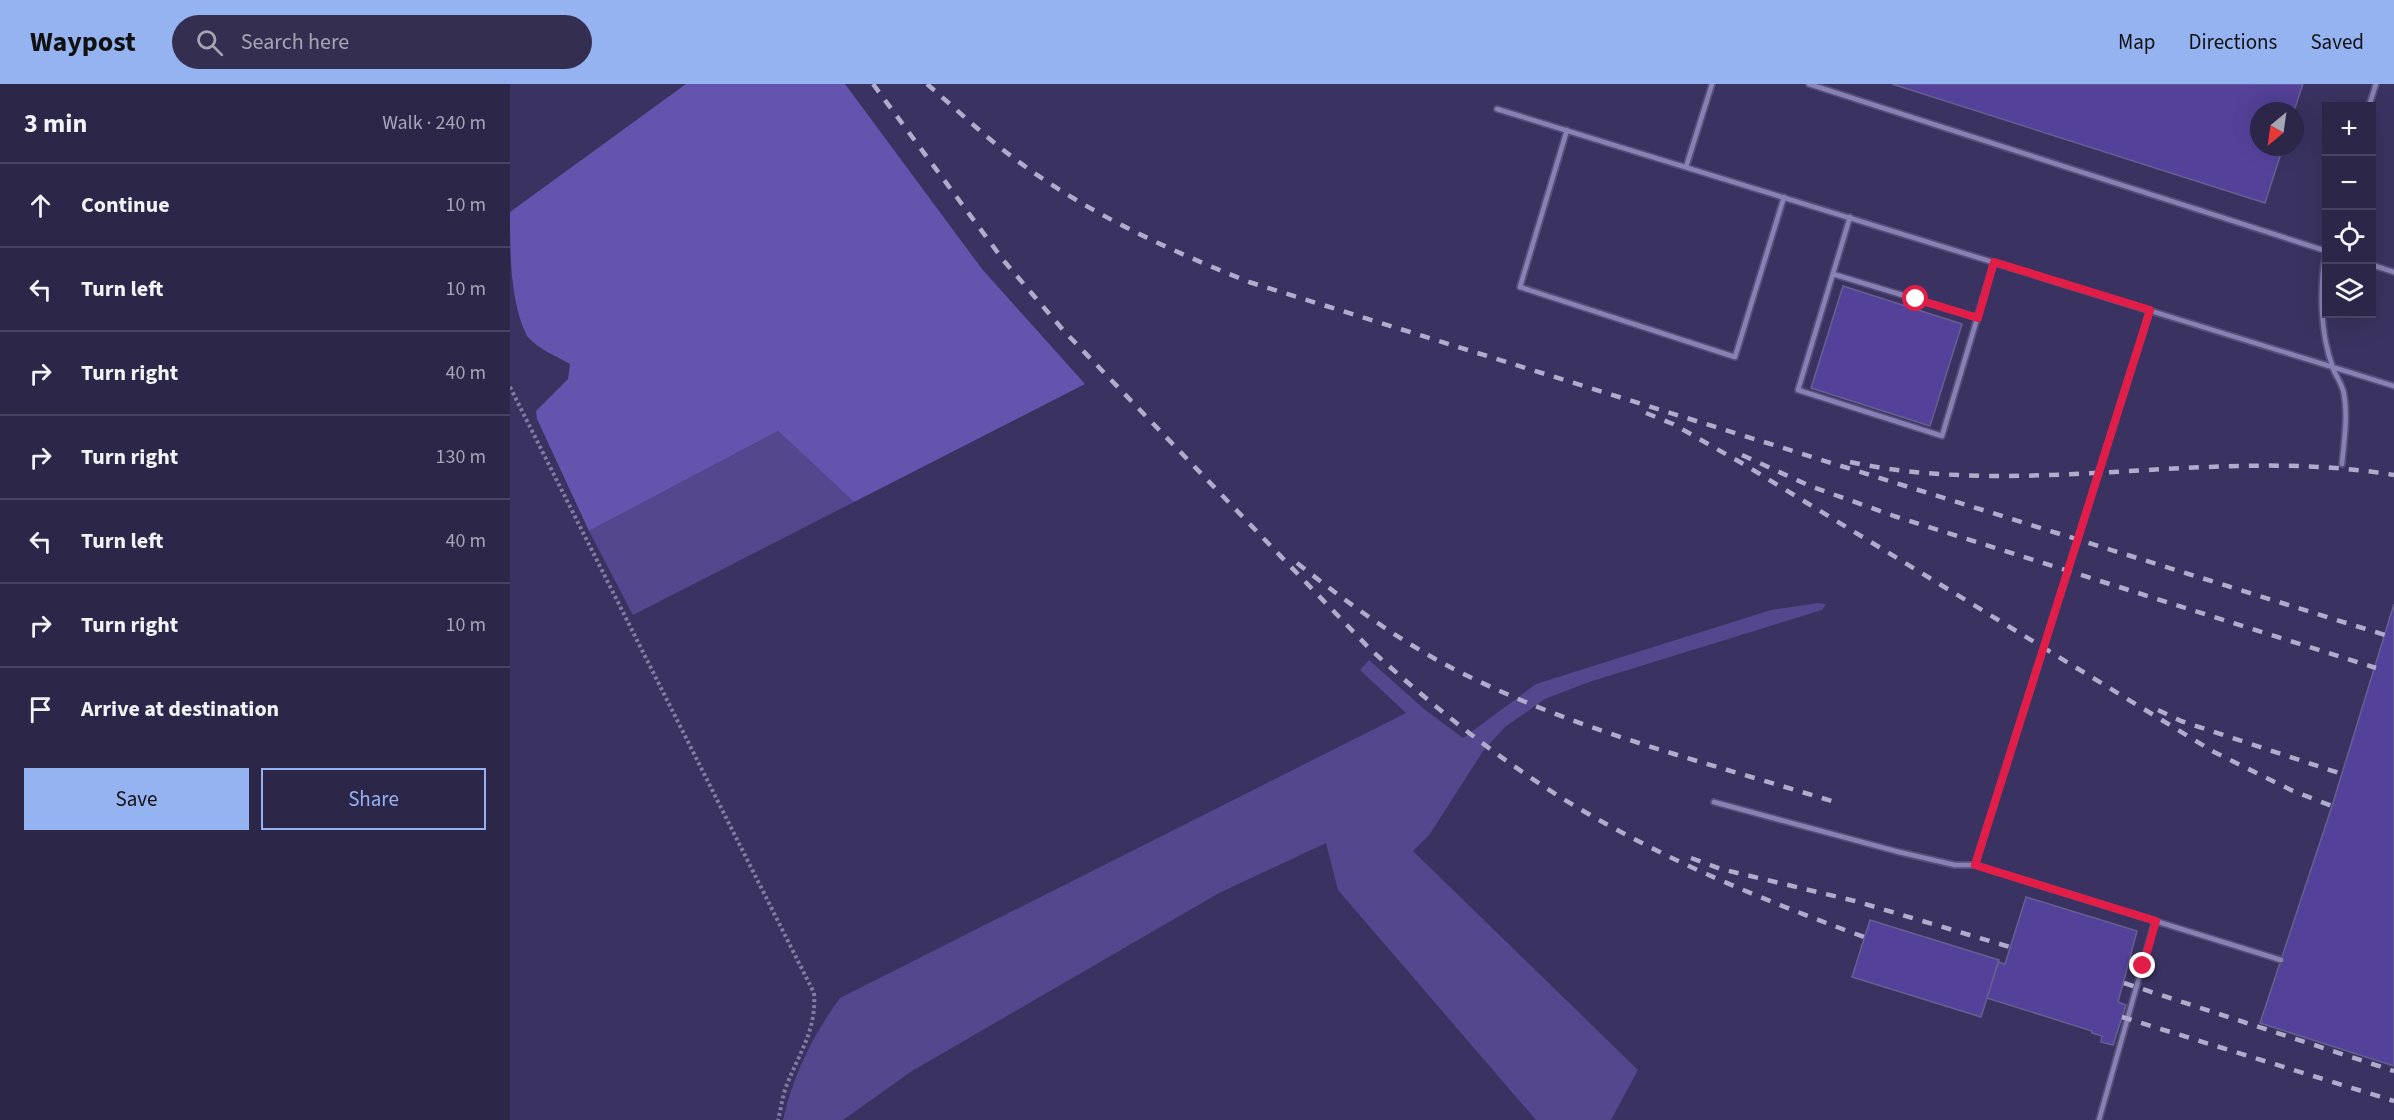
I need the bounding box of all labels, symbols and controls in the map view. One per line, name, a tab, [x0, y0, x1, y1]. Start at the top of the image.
search box	[172, 15, 592, 69]
text: Waypost	[30, 22, 136, 62]
icon: search	[193, 26, 226, 59]
text: Search here	[241, 26, 349, 58]
text: Map	[2118, 27, 2156, 57]
text: Directions	[2189, 27, 2277, 57]
text: Saved	[2310, 27, 2364, 57]
north arrow	[2250, 102, 2304, 156]
map controls	[2322, 102, 2376, 318]
button: +	[2322, 102, 2376, 156]
text: 3 min	[24, 105, 87, 142]
text: Walk · 240 m	[382, 109, 486, 137]
button: −	[2322, 156, 2376, 210]
icon: ahead	[24, 189, 57, 222]
text: Continue	[81, 189, 170, 221]
text: 10 m	[446, 191, 486, 219]
button: locate	[2322, 210, 2376, 264]
button: layers	[2322, 264, 2376, 318]
icon: left	[24, 273, 57, 306]
text: Turn left	[81, 273, 163, 305]
text: 10 m	[446, 275, 486, 303]
route start	[1902, 285, 1928, 311]
icon: right	[24, 357, 57, 390]
text: Turn right	[81, 357, 178, 389]
text: 40 m	[446, 359, 486, 387]
icon: right	[24, 441, 57, 474]
text: Turn right	[81, 441, 178, 473]
text: 130 m	[436, 443, 486, 471]
icon: left	[24, 525, 57, 558]
text: Turn left	[81, 525, 163, 557]
text: 40 m	[446, 527, 486, 555]
icon: right	[24, 609, 57, 642]
text: Turn right	[81, 609, 178, 641]
text: 10 m	[446, 611, 486, 639]
icon: arrive	[24, 693, 57, 726]
text: Arrive at destination	[81, 693, 279, 725]
button: Save	[24, 768, 249, 830]
button: Share	[261, 768, 486, 830]
route end	[2129, 952, 2155, 978]

